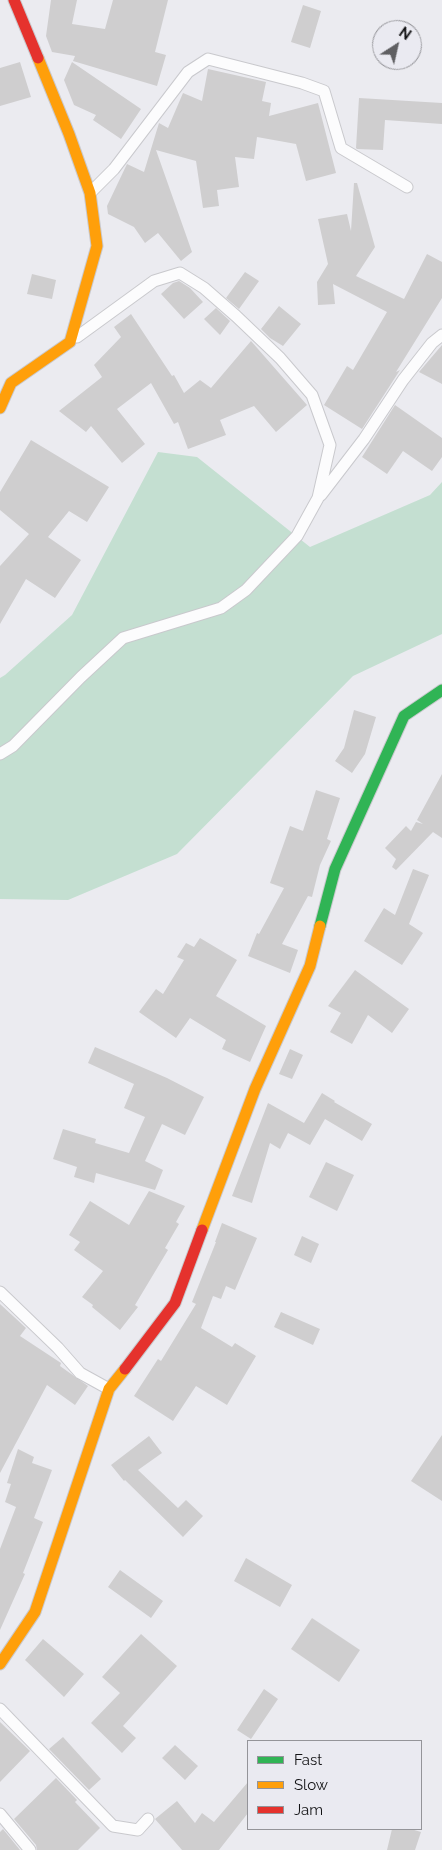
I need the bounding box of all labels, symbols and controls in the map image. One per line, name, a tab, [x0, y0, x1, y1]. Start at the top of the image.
north arrow	[372, 20, 422, 70]
text: N	[396, 24, 414, 43]
legend	[247, 1740, 422, 1830]
text: Fast	[294, 1751, 322, 1769]
text: Slow	[294, 1776, 328, 1794]
text: Jam	[294, 1801, 323, 1819]

